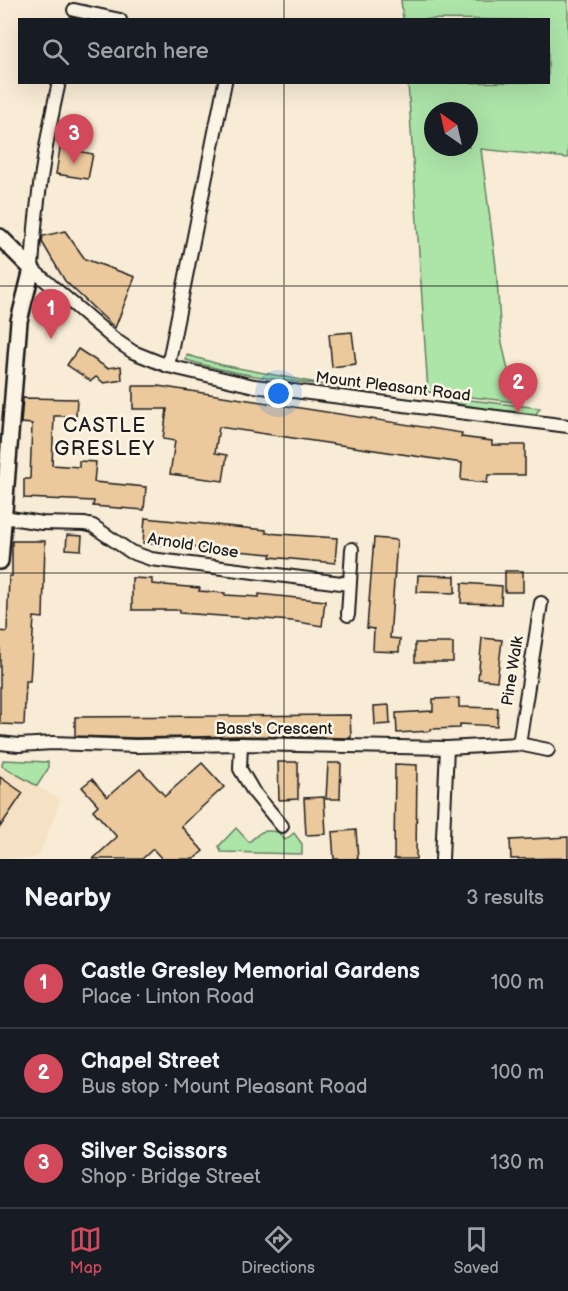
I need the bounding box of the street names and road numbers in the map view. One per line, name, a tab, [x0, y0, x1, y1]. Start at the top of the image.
street label: Mount Pleasant Road	[314, 368, 472, 406]
street label: Arnold Close	[146, 529, 240, 563]
street label: Pine Walk	[498, 635, 528, 707]
street label: Bass's Crescent	[216, 720, 332, 739]

